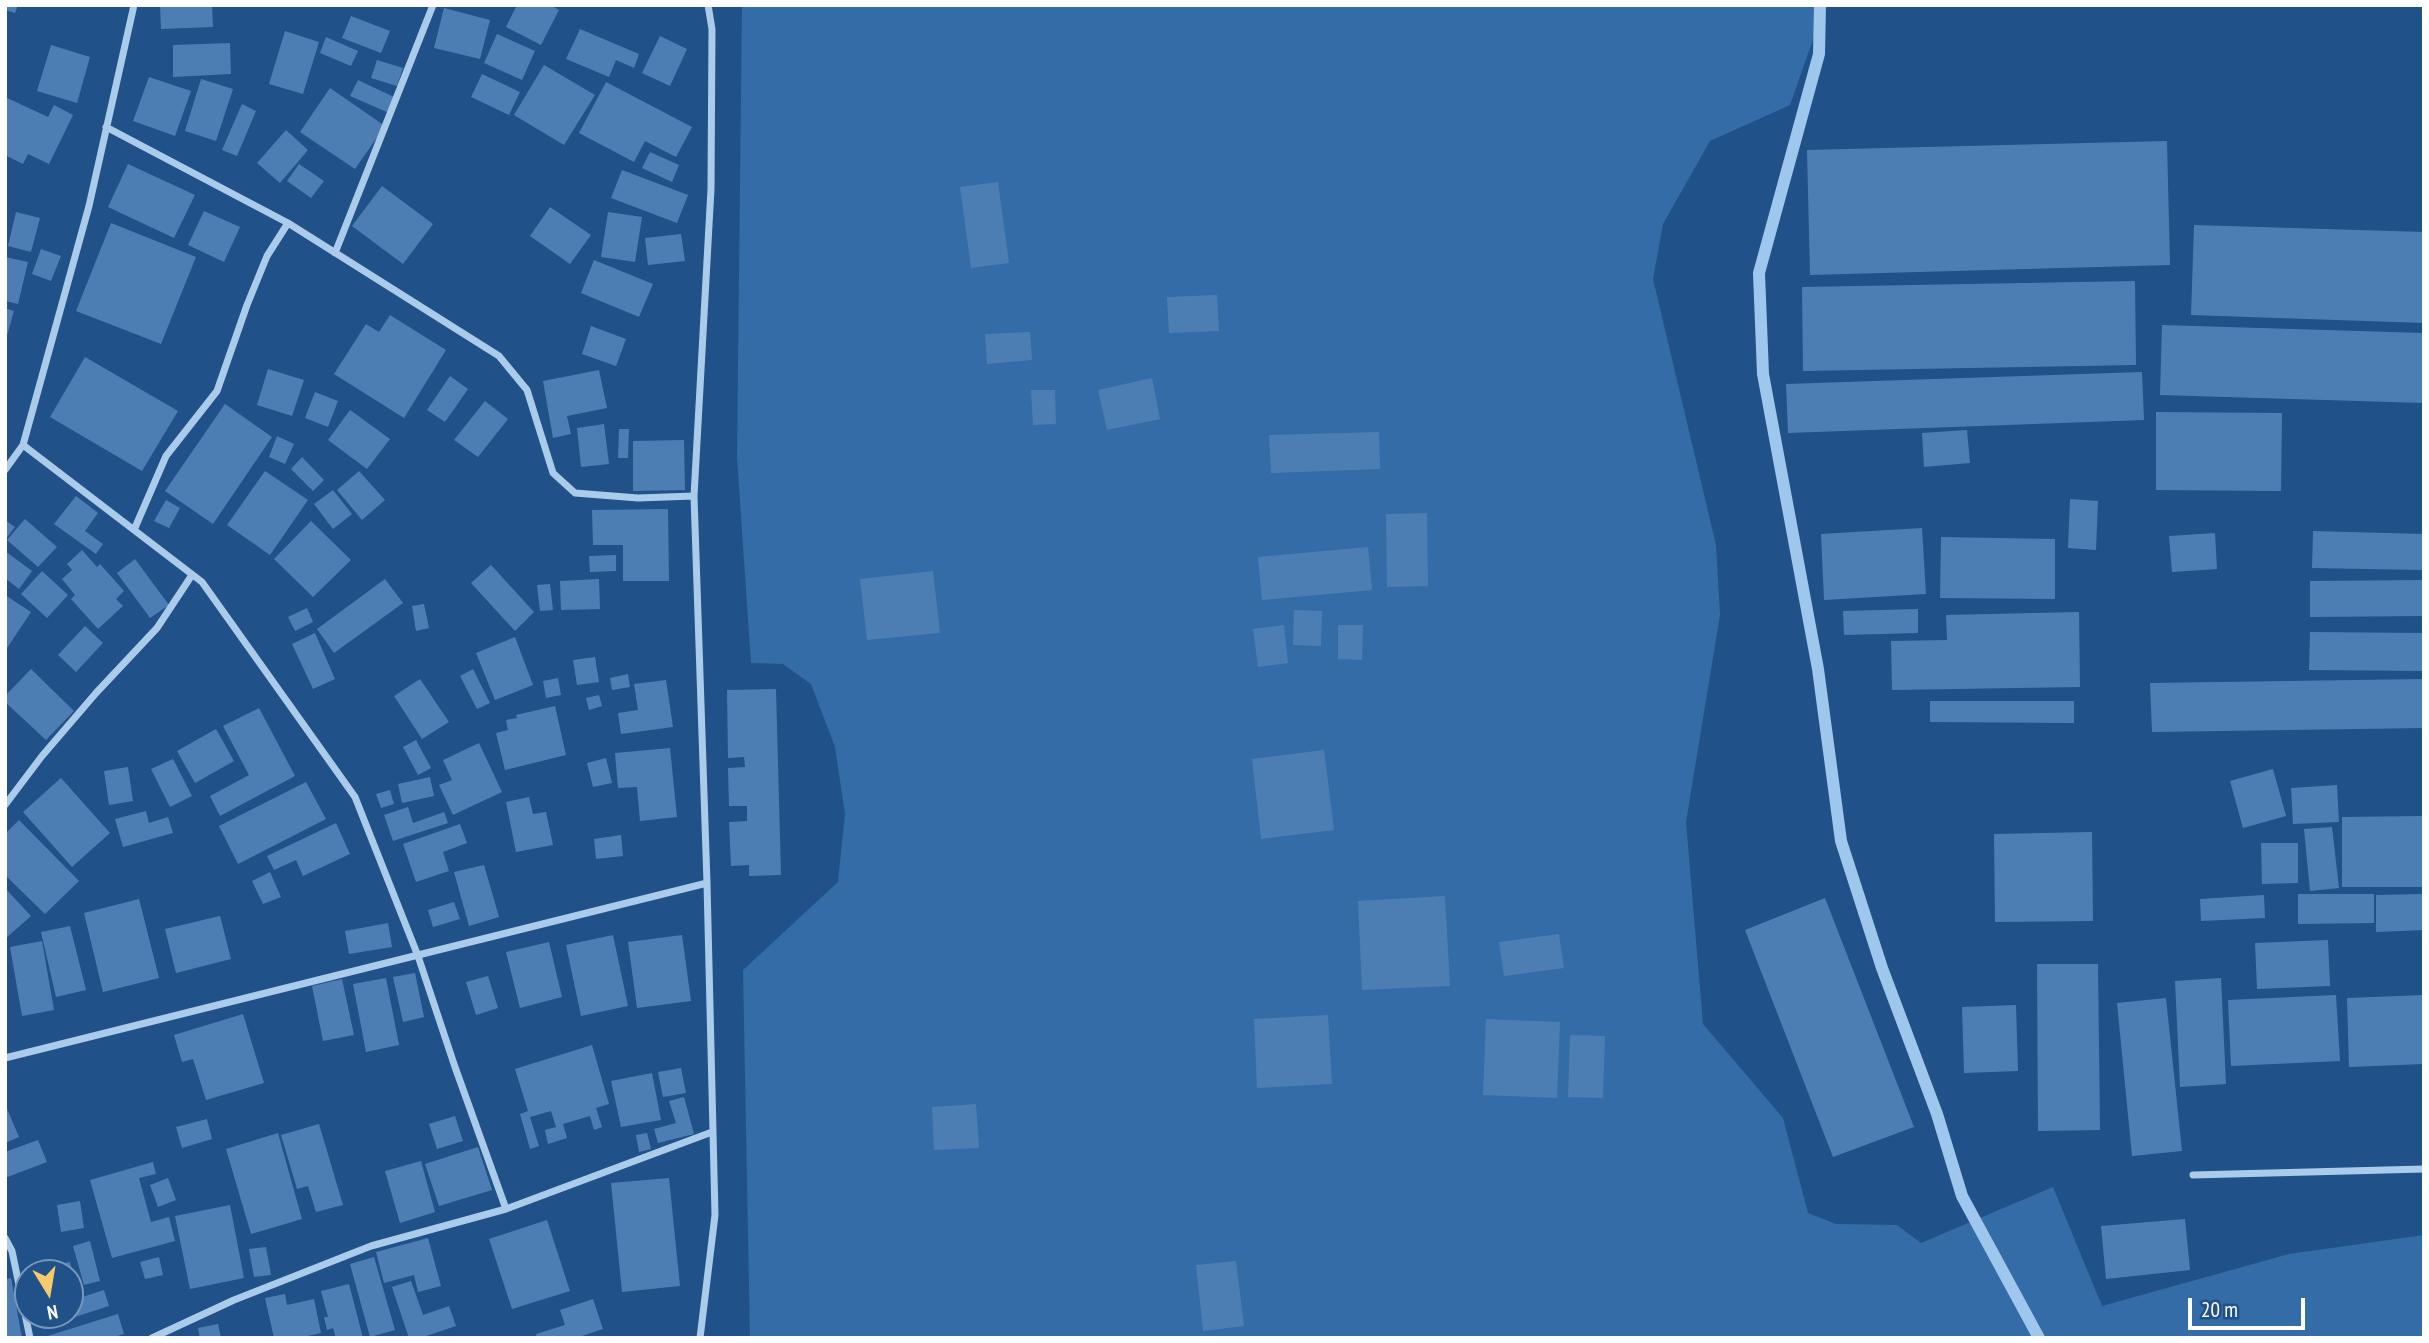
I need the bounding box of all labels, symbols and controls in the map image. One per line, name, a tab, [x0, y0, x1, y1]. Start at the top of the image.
north arrow	[14, 1259, 84, 1329]
scale bar	[2191, 1284, 2308, 1328]
text: 20 m	[2201, 1296, 2238, 1323]
text: N	[45, 1300, 60, 1325]

